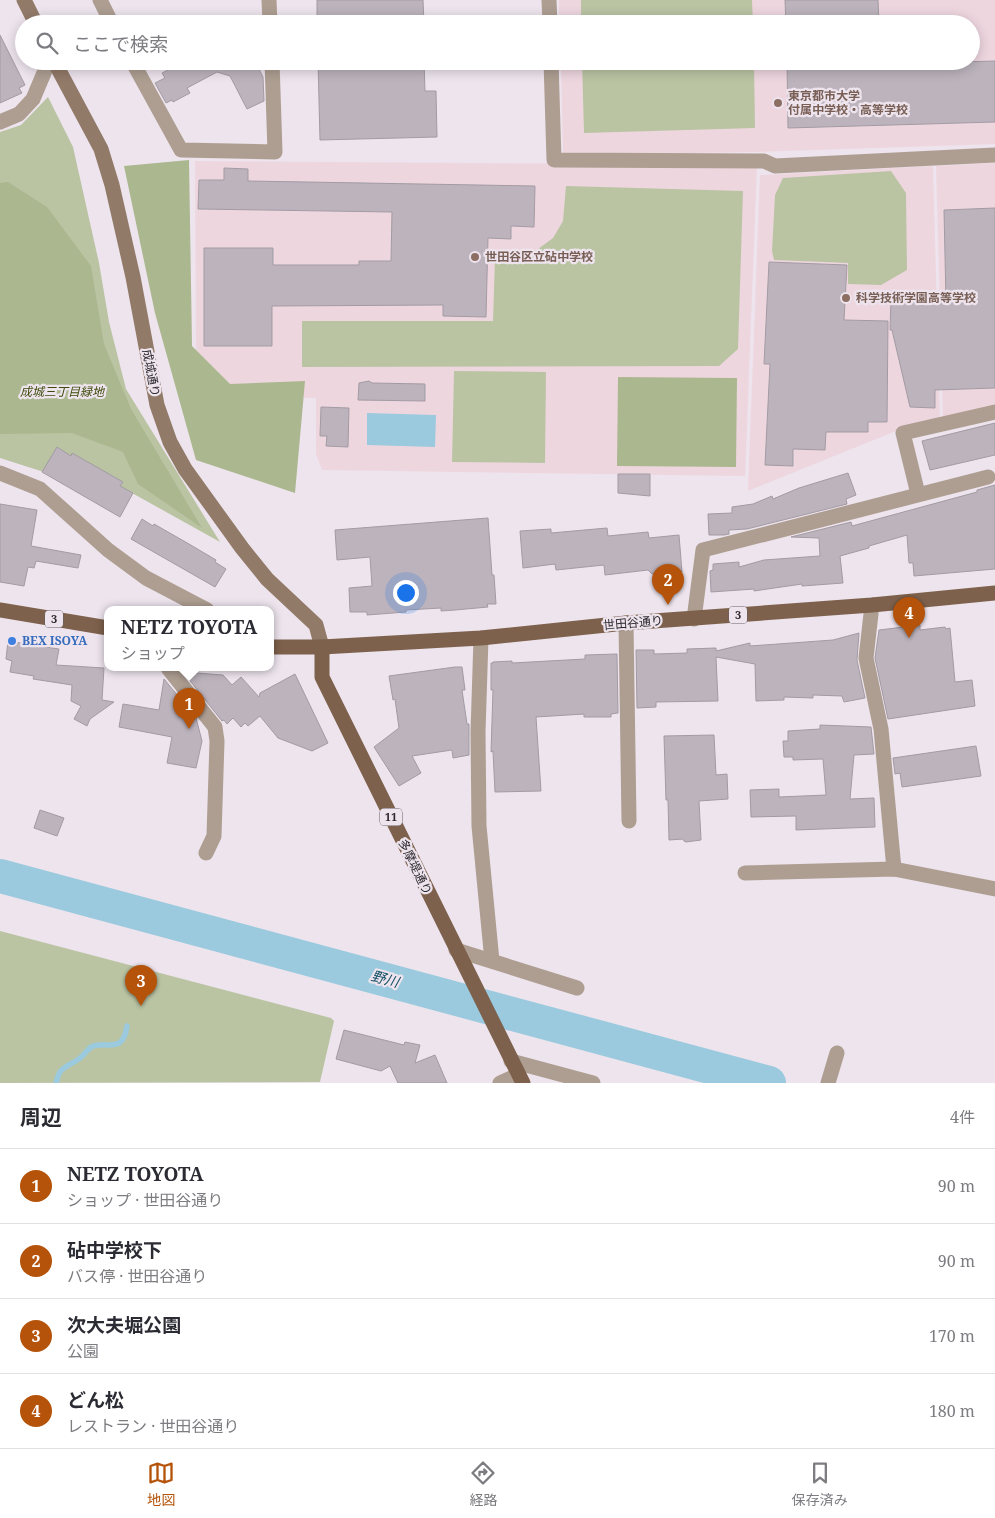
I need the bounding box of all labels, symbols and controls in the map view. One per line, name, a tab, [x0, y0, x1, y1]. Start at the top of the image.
search box	[15, 15, 980, 70]
icon: search	[33, 29, 61, 57]
text: ここで検索	[73, 31, 168, 57]
place label: 東京都市大学 付属中学校・高等学校	[788, 87, 908, 118]
marker: 東京都市大学 付属中学校・高等学校	[772, 97, 784, 109]
place label: 世田谷区立砧中学校	[485, 248, 593, 265]
marker: 世田谷区立砧中学校	[469, 251, 481, 263]
place label: 科学技術学園高等学校	[856, 289, 976, 306]
marker: 科学技術学園高等学校	[840, 292, 852, 304]
street label: 成城通り	[139, 348, 164, 398]
park label: 成城三丁目緑地	[20, 383, 106, 400]
pin: 2	[652, 564, 684, 605]
your location	[393, 580, 419, 606]
pin: 4	[893, 597, 925, 638]
popup	[104, 606, 274, 671]
road number: 3	[729, 606, 747, 624]
road number: 3	[45, 610, 63, 628]
street label: 世田谷通り	[602, 611, 664, 634]
text: NETZ TOYOTA	[121, 614, 257, 640]
place label: BEX ISOYA	[22, 632, 88, 649]
marker: BEX ISOYA	[6, 635, 18, 647]
text: ショップ	[121, 642, 185, 664]
pin: 1	[173, 688, 205, 729]
road number: 11	[380, 809, 402, 826]
street label: 多摩堤通り	[395, 836, 436, 897]
pin: 3	[125, 965, 157, 1006]
water label: 野川	[369, 966, 403, 992]
text: 周辺	[20, 1103, 62, 1131]
text: 4件	[950, 1106, 975, 1128]
text: NETZ TOYOTA	[67, 1161, 204, 1187]
text: 1	[31, 1175, 41, 1197]
text: 90 m	[938, 1175, 975, 1197]
text: ショップ · 世田谷通り	[67, 1189, 223, 1211]
text: 砧中学校下	[67, 1237, 162, 1263]
text: 2	[31, 1250, 41, 1272]
text: 90 m	[938, 1250, 975, 1272]
text: バス停 · 世田谷通り	[67, 1265, 207, 1287]
text: 次大夫堀公園	[67, 1312, 181, 1338]
text: 3	[31, 1325, 41, 1347]
text: 170 m	[929, 1325, 975, 1347]
text: 公園	[67, 1340, 99, 1362]
text: どん松	[67, 1387, 124, 1413]
text: 4	[31, 1400, 41, 1422]
text: 180 m	[929, 1400, 975, 1422]
text: レストラン · 世田谷通り	[67, 1415, 239, 1437]
tab: 地図	[147, 1459, 175, 1509]
tab: 経路	[469, 1459, 497, 1509]
tab: 保存済み	[792, 1459, 848, 1509]

